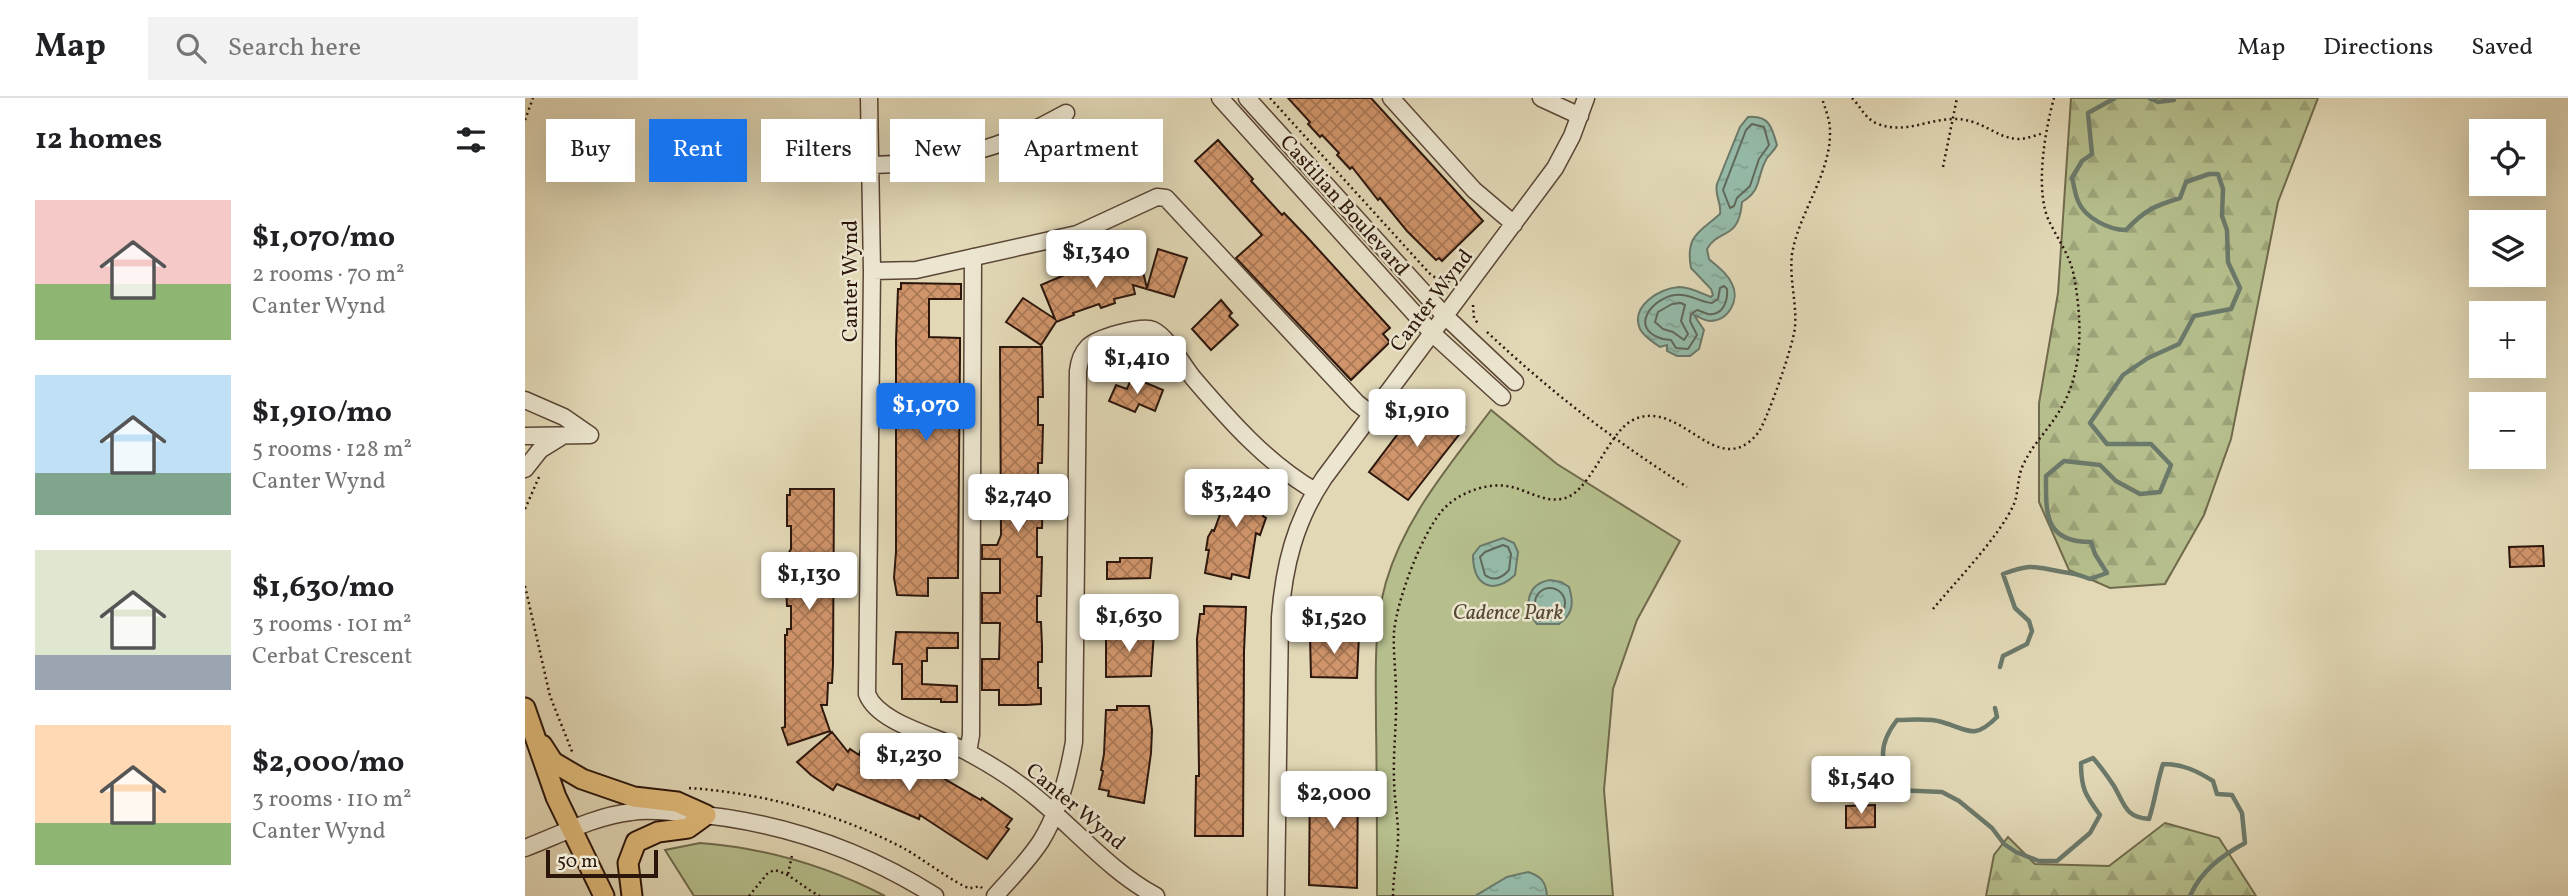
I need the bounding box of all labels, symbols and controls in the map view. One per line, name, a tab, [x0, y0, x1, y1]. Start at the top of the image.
search box	[148, 17, 638, 80]
text: Map	[35, 25, 106, 71]
icon: search	[172, 29, 210, 67]
text: Search here	[228, 30, 361, 66]
text: Map	[2237, 31, 2285, 65]
text: Directions	[2323, 31, 2433, 65]
text: Saved	[2471, 31, 2533, 65]
text: 12 homes	[35, 119, 162, 161]
chip: Buy	[546, 119, 635, 182]
chip: Rent	[649, 119, 747, 182]
chip: Filters	[761, 119, 876, 182]
chip: New	[890, 119, 985, 182]
chip: Apartment	[999, 119, 1163, 182]
map controls	[2469, 119, 2546, 469]
button: locate	[2469, 119, 2546, 196]
icon: filters	[452, 121, 490, 159]
street label: Castilian Boulevard	[1273, 129, 1415, 283]
button: layers	[2469, 210, 2546, 287]
text: $1,070/mo	[252, 217, 395, 259]
street label: Canter Wynd	[837, 220, 866, 342]
icon: home	[91, 228, 175, 312]
pin: $1,340	[1039, 230, 1153, 290]
text: $1,340	[1062, 237, 1130, 269]
street label: Canter Wynd	[1384, 243, 1481, 358]
text: 2 rooms · 70 m²	[252, 259, 405, 291]
text: Canter Wynd	[252, 291, 386, 323]
button: +	[2469, 301, 2546, 378]
pin: $1,410	[1080, 336, 1194, 396]
text: $1,410	[1104, 343, 1170, 375]
pin: $1,070	[869, 384, 983, 443]
text: $1,070	[892, 390, 960, 422]
pin: $1,910	[1360, 390, 1474, 449]
text: $1,910/mo	[252, 392, 392, 434]
button: −	[2469, 392, 2546, 469]
text: $1,910	[1385, 396, 1449, 428]
icon: home	[91, 403, 175, 487]
text: 5 rooms · 128 m²	[252, 434, 412, 466]
text: Canter Wynd	[252, 466, 386, 498]
pin: $3,240	[1179, 470, 1293, 529]
pin: $2,740	[961, 474, 1075, 534]
text: $3,240	[1201, 476, 1271, 508]
text: $2,740	[984, 481, 1052, 513]
pin: $1,130	[752, 552, 866, 612]
text: $1,130	[777, 559, 841, 591]
text: $1,630/mo	[252, 567, 394, 609]
icon: home	[91, 578, 175, 662]
pin: $1,630	[1072, 594, 1186, 654]
pin: $1,520	[1277, 596, 1391, 656]
park label: Cadence Park	[1453, 599, 1563, 628]
text: $1,630	[1096, 601, 1162, 633]
text: $1,520	[1301, 603, 1367, 635]
text: 3 rooms · 101 m²	[252, 609, 412, 641]
text: Cerbat Crescent	[252, 641, 412, 673]
pin: $1,230	[852, 734, 966, 793]
text: $1,230	[876, 740, 942, 772]
text: $2,000/mo	[252, 742, 404, 784]
icon: home	[91, 753, 175, 837]
pin: $1,540	[1804, 756, 1918, 816]
street label: Canter Wynd	[1019, 757, 1131, 858]
text: $1,540	[1827, 763, 1895, 795]
pin: $2,000	[1277, 772, 1391, 831]
text: $2,000	[1297, 778, 1371, 810]
text: 3 rooms · 110 m²	[252, 784, 412, 816]
text: Canter Wynd	[252, 816, 386, 848]
scale bar	[546, 847, 658, 879]
text: 50 m	[557, 849, 598, 875]

